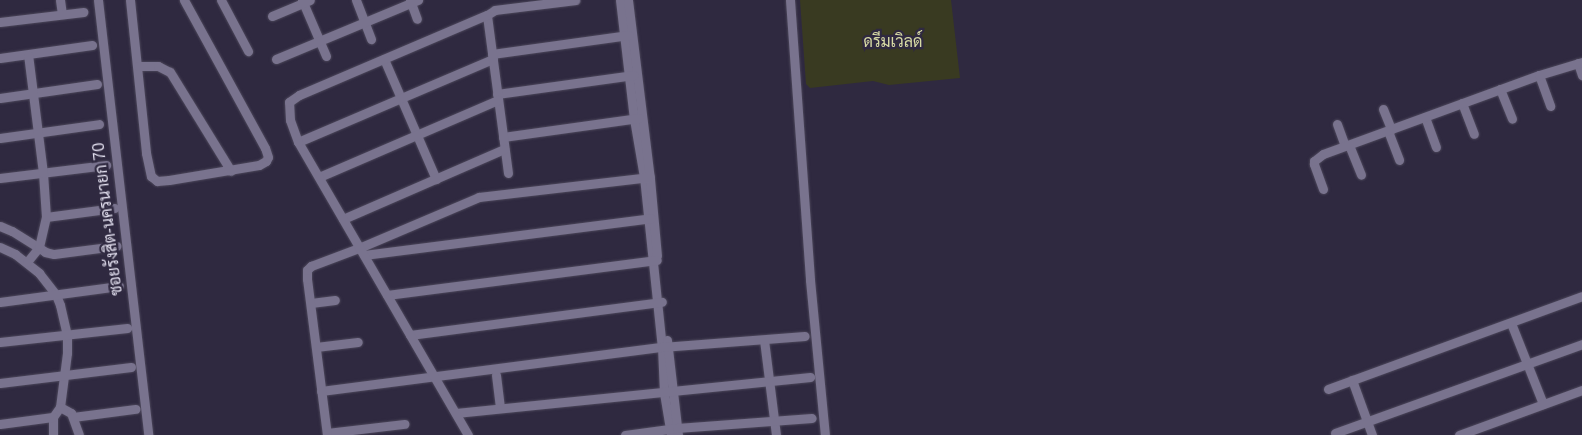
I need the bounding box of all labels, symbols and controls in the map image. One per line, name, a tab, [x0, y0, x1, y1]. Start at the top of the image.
park label: ดรีมเวิลด์	[864, 32, 922, 52]
street label: ซอยรังสิต-นครนายก 70	[89, 141, 127, 297]

